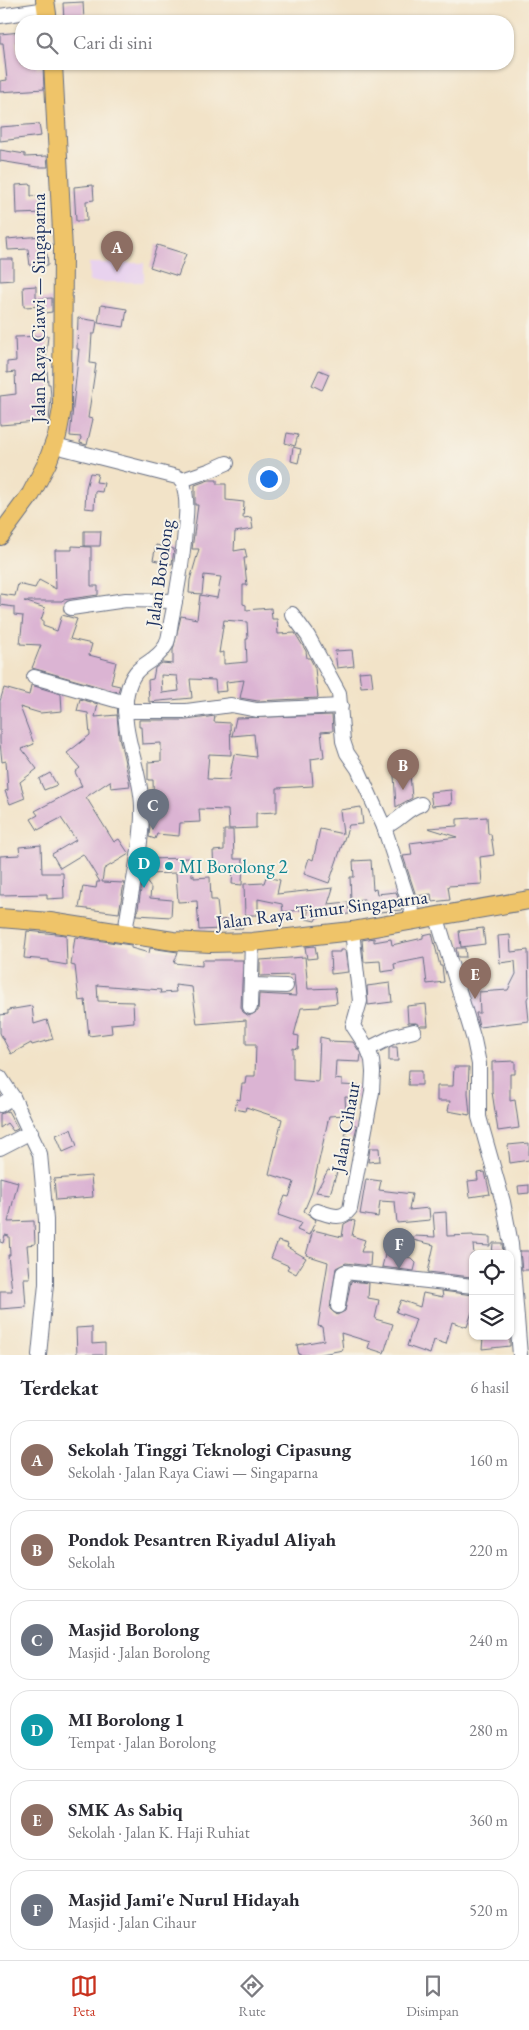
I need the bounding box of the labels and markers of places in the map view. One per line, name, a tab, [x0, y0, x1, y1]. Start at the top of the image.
pin: A	[101, 231, 133, 272]
pin: B	[387, 749, 419, 790]
pin: C	[137, 789, 169, 830]
pin: D	[128, 847, 160, 888]
place label: MI Borolong 2	[179, 854, 288, 879]
marker: MI Borolong 2	[163, 860, 175, 872]
pin: E	[459, 958, 491, 999]
pin: F	[383, 1228, 415, 1269]

